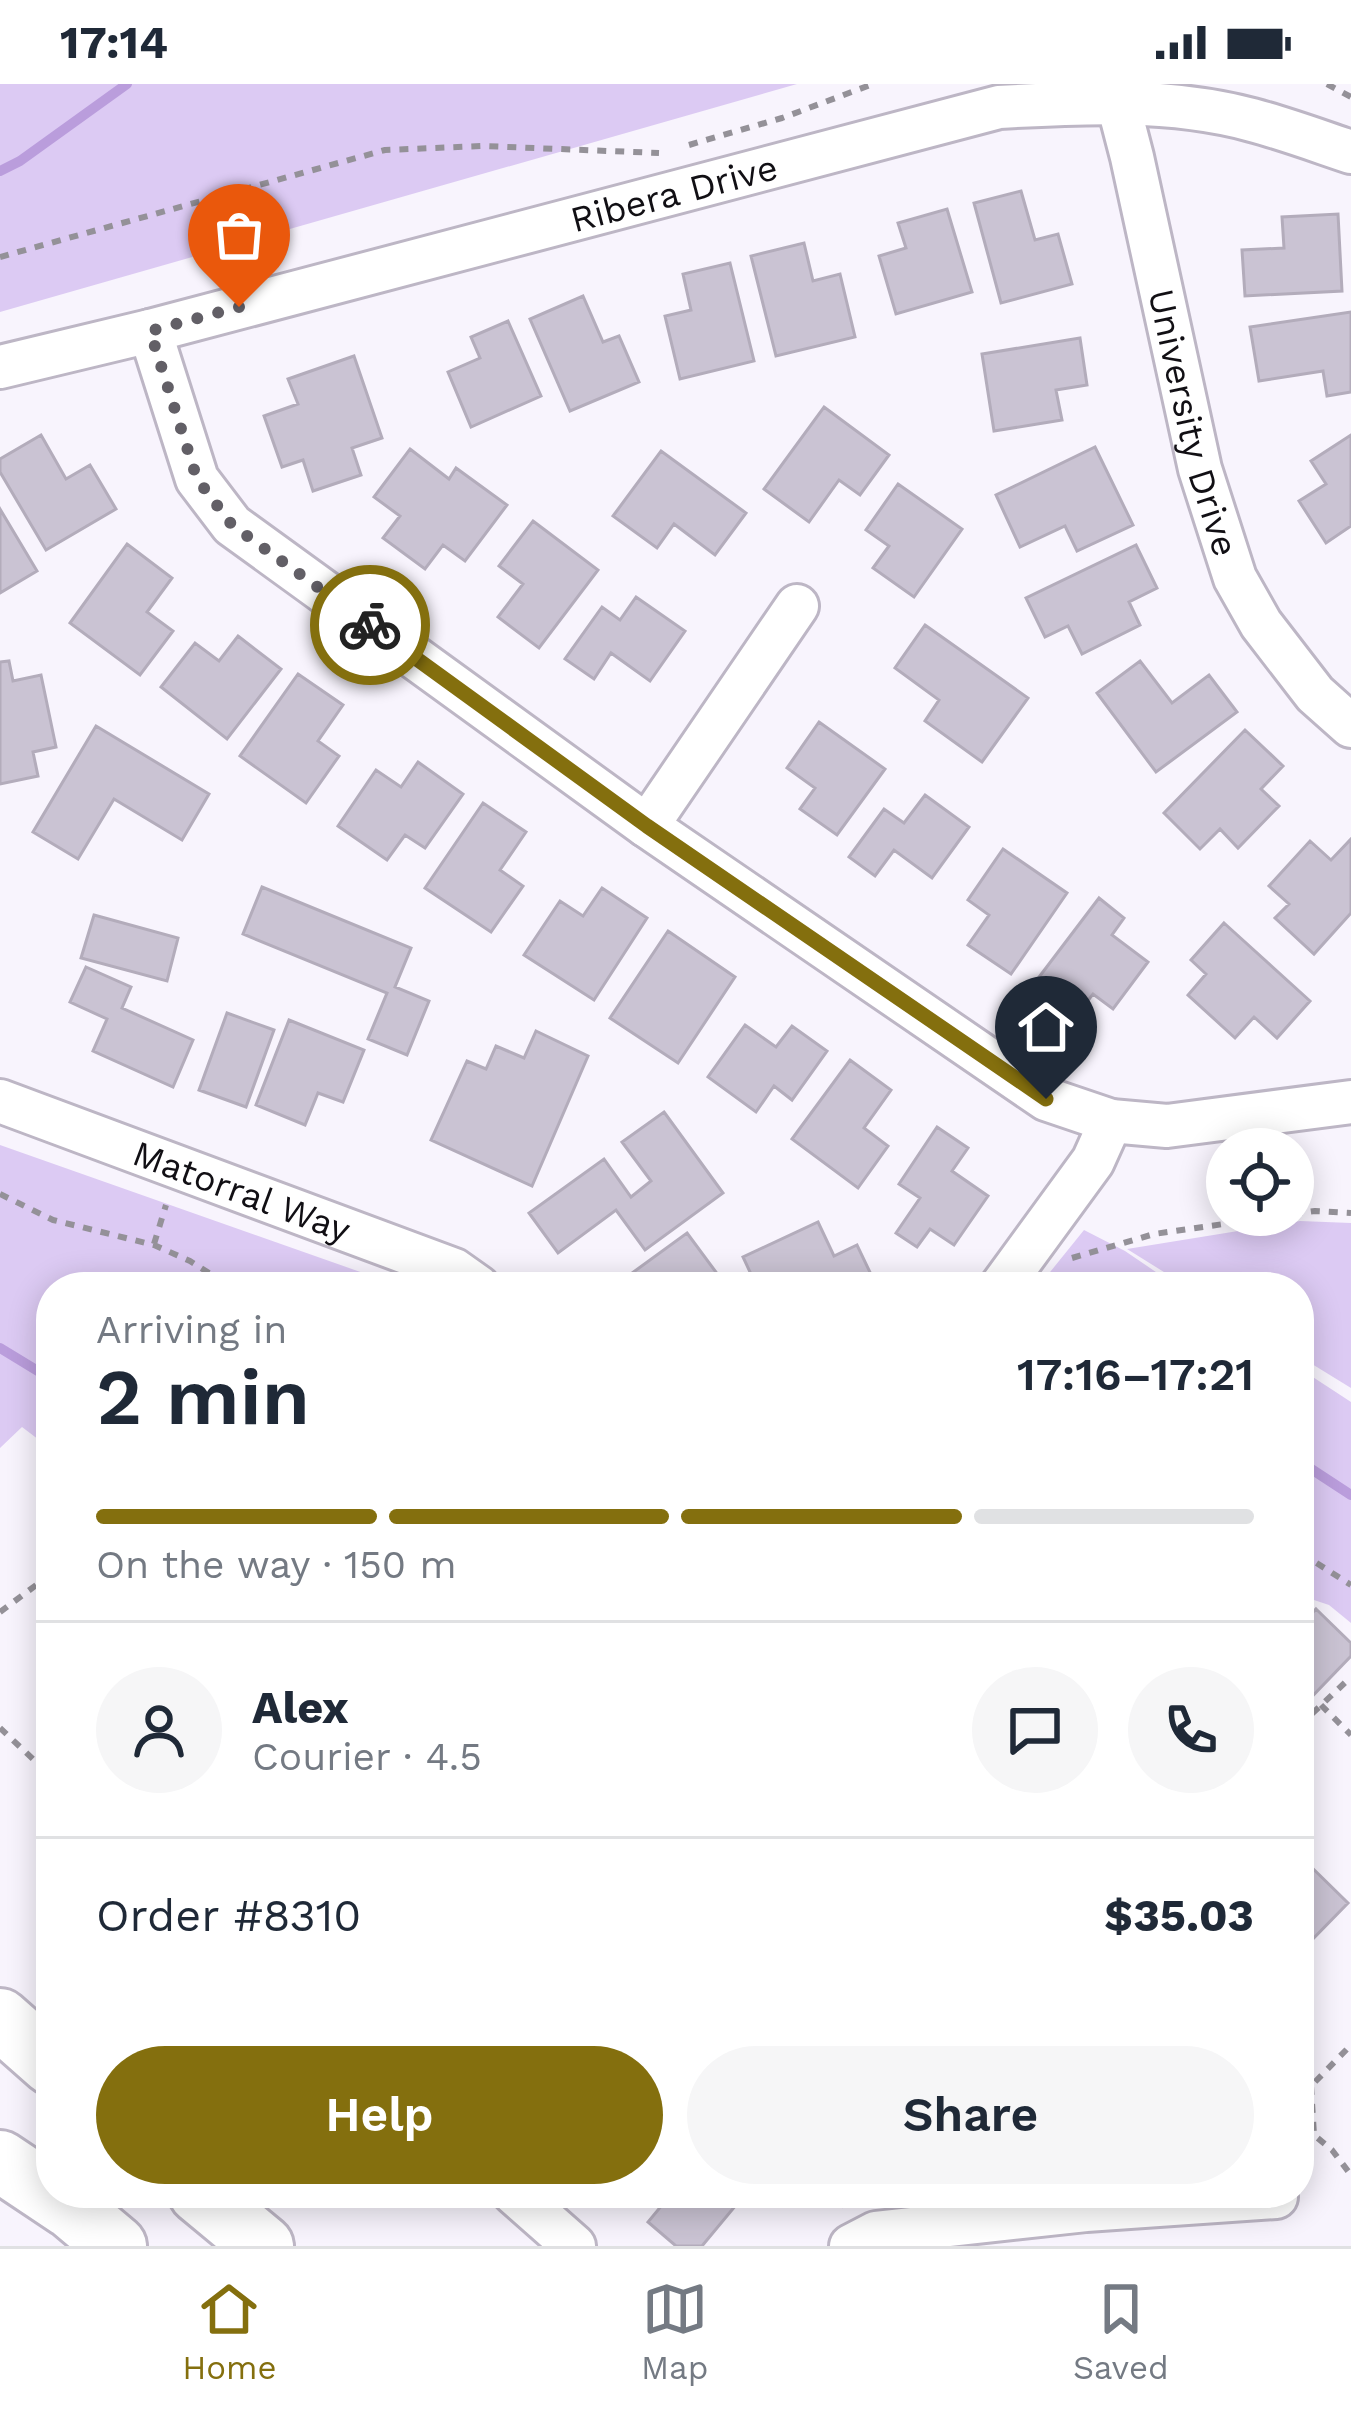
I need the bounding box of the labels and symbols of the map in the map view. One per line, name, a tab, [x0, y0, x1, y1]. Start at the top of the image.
street label: Ribera Drive	[566, 146, 782, 241]
pin	[188, 184, 290, 307]
street label: University Drive	[1139, 285, 1247, 562]
courier	[310, 565, 430, 685]
pin	[995, 976, 1097, 1099]
street label: Matorral Way	[127, 1132, 356, 1252]

